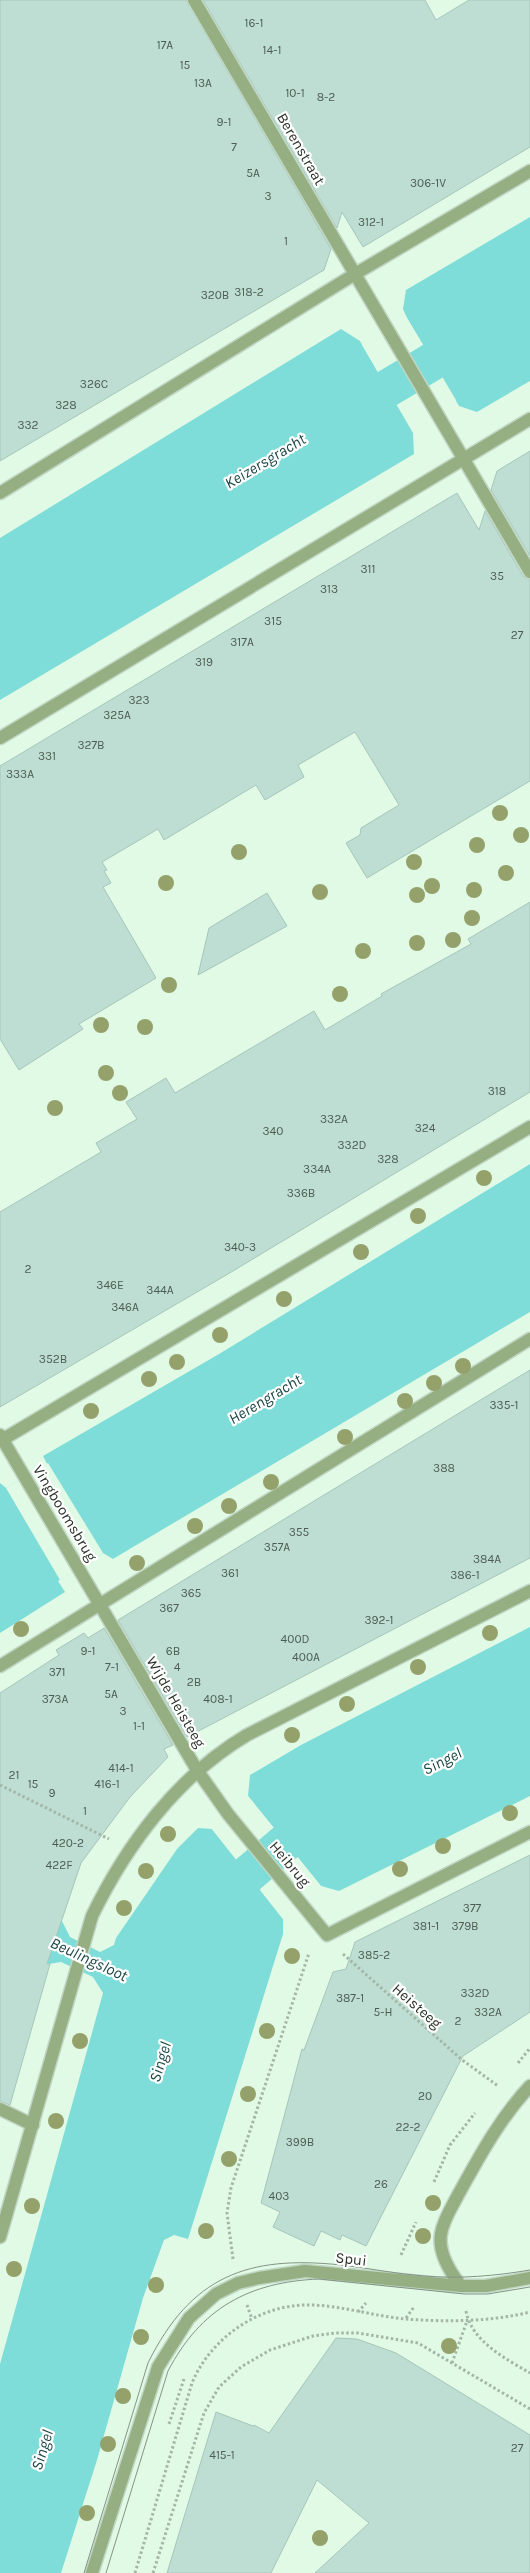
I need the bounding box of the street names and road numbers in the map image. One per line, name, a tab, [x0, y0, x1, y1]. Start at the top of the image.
street label: Berenstraat	[273, 110, 329, 189]
street label: Vingboomsbrug	[29, 1461, 101, 1565]
street label: Wijde Heisteeg	[143, 1653, 210, 1751]
street label: Heibrug	[266, 1838, 315, 1891]
street label: Heisteeg	[389, 1980, 446, 2033]
street label: Spui	[334, 2248, 368, 2270]

